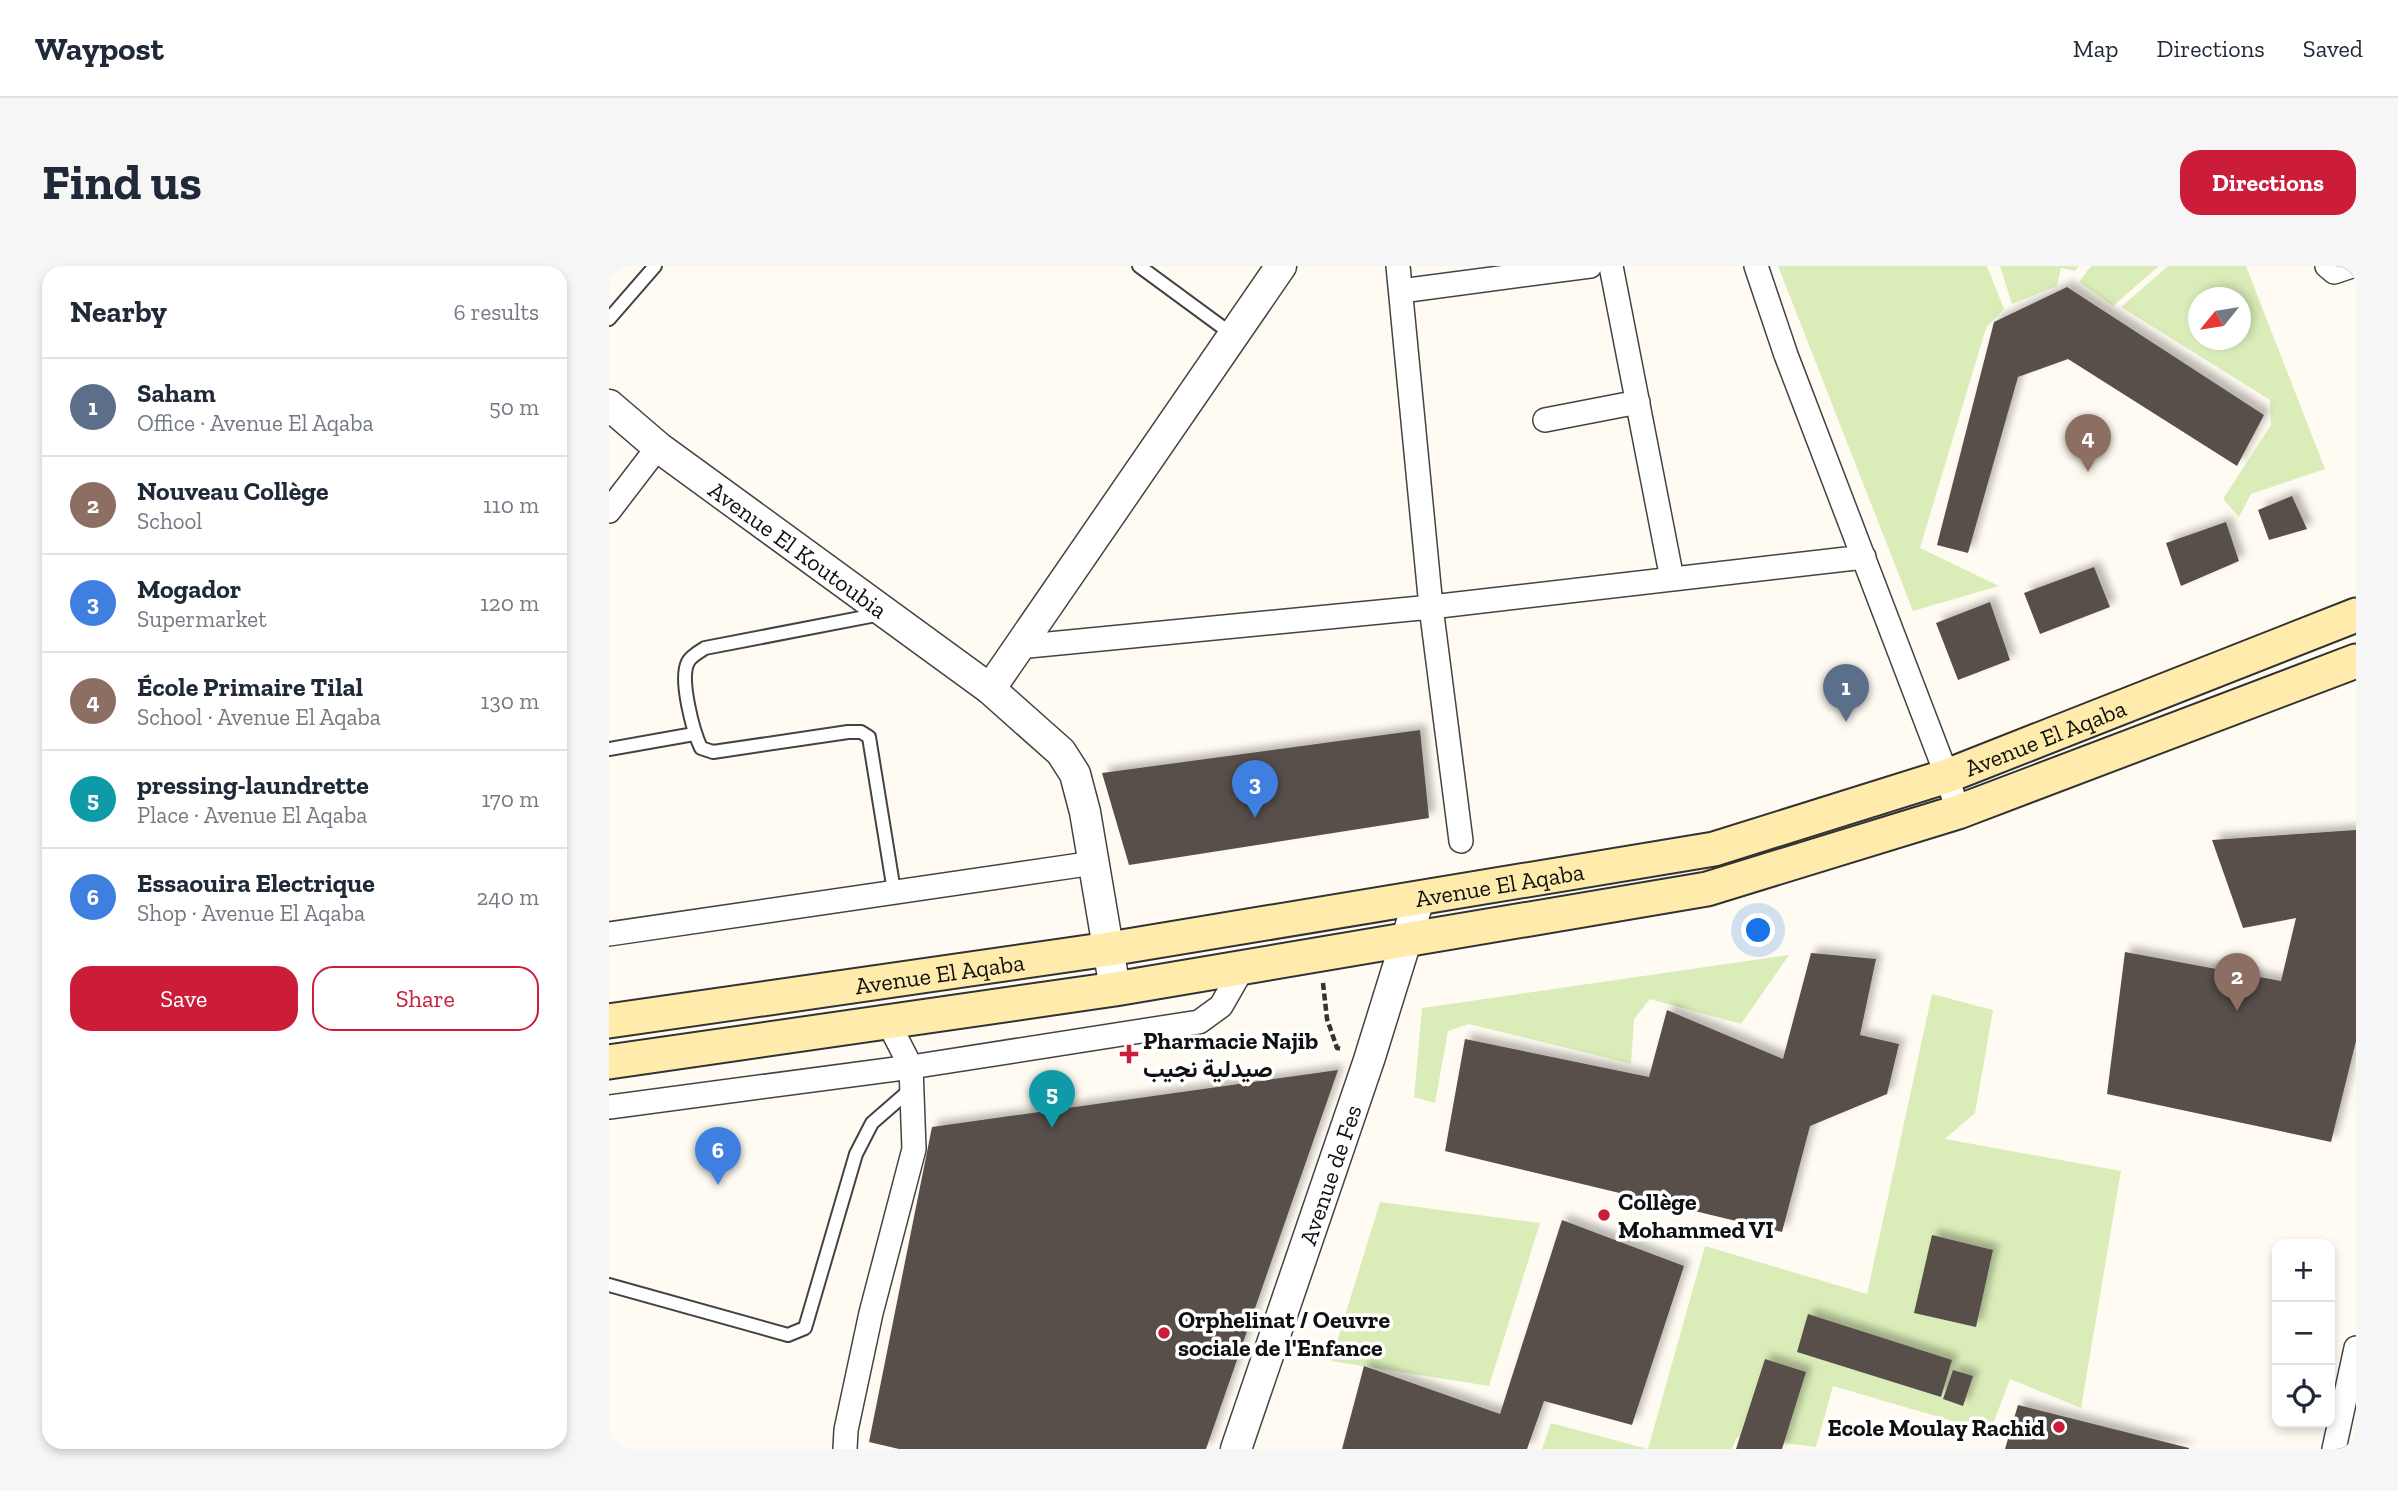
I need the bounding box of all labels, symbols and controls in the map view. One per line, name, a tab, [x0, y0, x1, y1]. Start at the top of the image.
text: Waypost	[35, 29, 164, 68]
text: Map	[2073, 34, 2119, 63]
text: Directions	[2157, 34, 2265, 63]
text: Saved	[2303, 34, 2363, 63]
button: Directions	[2180, 150, 2356, 215]
text: Find us	[42, 153, 202, 212]
north arrow	[2188, 287, 2251, 350]
text: Nearby	[70, 294, 167, 330]
text: 6 results	[453, 298, 539, 326]
text: Saham	[137, 377, 216, 409]
text: 1	[88, 393, 98, 421]
text: 50 m	[489, 393, 539, 421]
text: Office · Avenue El Aqaba	[137, 409, 374, 437]
pin: 4	[2065, 414, 2111, 472]
street label: Avenue El Koutoubia	[703, 474, 894, 624]
text: Nouveau Collège	[137, 475, 329, 507]
text: 2	[87, 491, 99, 519]
text: 110 m	[483, 491, 539, 519]
text: School	[137, 507, 202, 535]
text: Mogador	[137, 573, 241, 605]
text: 3	[87, 589, 99, 617]
text: 120 m	[480, 589, 539, 617]
text: Supermarket	[137, 605, 267, 633]
pin: 1	[1823, 664, 1869, 722]
text: École Primaire Tilal	[137, 671, 363, 703]
text: 4	[86, 687, 100, 715]
text: 130 m	[481, 687, 539, 715]
street label: Avenue El Aqaba	[1960, 692, 2130, 782]
text: School · Avenue El Aqaba	[137, 703, 381, 731]
pin: 3	[1232, 760, 1278, 818]
text: pressing-laundrette	[137, 769, 369, 801]
text: 5	[87, 785, 99, 813]
text: 170 m	[481, 785, 539, 813]
text: Place · Avenue El Aqaba	[137, 801, 367, 829]
street label: Avenue El Aqaba	[1413, 856, 1587, 913]
text: Essaouira Electrique	[137, 867, 375, 899]
text: 6	[87, 883, 99, 911]
text: 240 m	[476, 883, 539, 911]
text: Shop · Avenue El Aqaba	[137, 899, 365, 927]
your location	[1741, 913, 1775, 947]
street label: Avenue El Aqaba	[853, 947, 1027, 1000]
pin: 2	[2214, 953, 2260, 1011]
button: Save	[70, 966, 298, 1031]
button: Share	[312, 966, 539, 1031]
place label: Pharmacie Najib صيدلية نجيب	[1143, 1026, 1318, 1083]
marker: Pharmacie Najib صيدلية نجيب	[1121, 1046, 1137, 1062]
pin: 5	[1029, 1070, 1075, 1128]
street label: Avenue de Fes	[1292, 1101, 1367, 1248]
pin: 6	[695, 1127, 741, 1185]
place label: Collège Mohammed VI	[1618, 1187, 1774, 1244]
marker: Collège Mohammed VI	[1596, 1207, 1612, 1223]
map controls	[2272, 1239, 2335, 1428]
button: +	[2272, 1239, 2335, 1302]
button: −	[2272, 1302, 2335, 1365]
place label: Orphelinat / Oeuvre sociale de l'Enfance	[1178, 1305, 1390, 1362]
marker: Orphelinat / Oeuvre sociale de l'Enfance	[1156, 1325, 1172, 1341]
button: locate	[2272, 1365, 2335, 1428]
place label: Ecole Moulay Rachid	[1828, 1413, 2045, 1442]
marker: Ecole Moulay Rachid	[2051, 1419, 2067, 1435]

